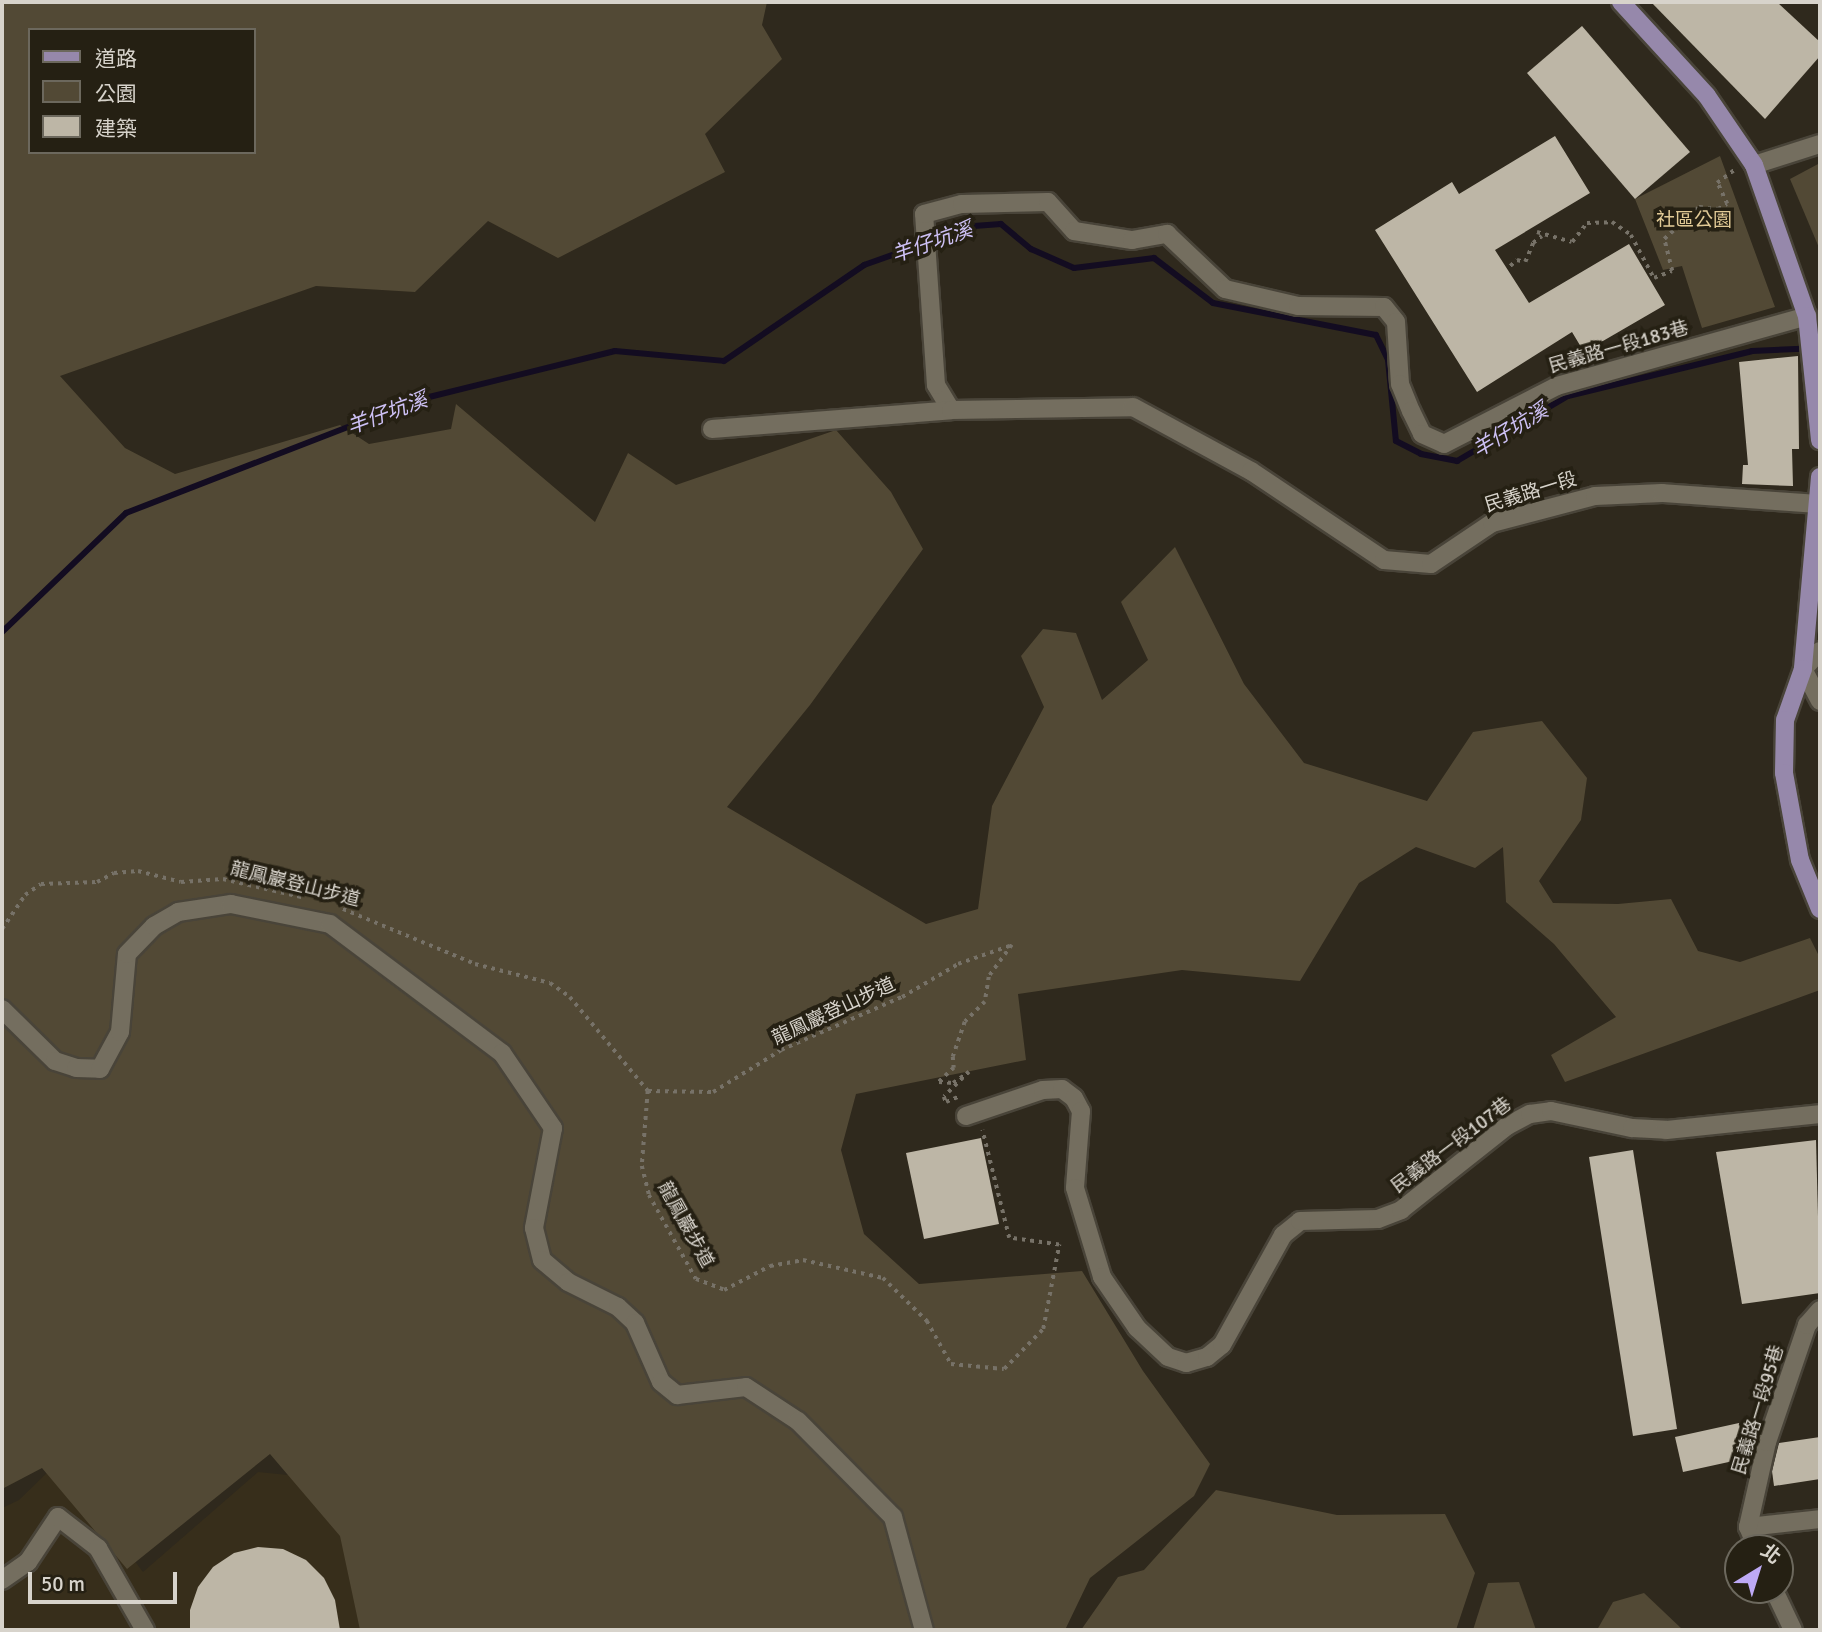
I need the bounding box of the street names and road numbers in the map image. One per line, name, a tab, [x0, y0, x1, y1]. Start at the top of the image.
street label: 民義路一段183巷	[1546, 317, 1692, 379]
street label: 民義路一段	[1482, 468, 1580, 518]
street label: 龍鳳巖登山步道	[228, 858, 362, 912]
street label: 龍鳳巖登山步道	[769, 974, 899, 1050]
street label: 民義路一段107巷	[1387, 1093, 1517, 1199]
street label: 龍鳳巖步道	[652, 1178, 718, 1272]
street label: 民義路一段95巷	[1728, 1342, 1790, 1478]

